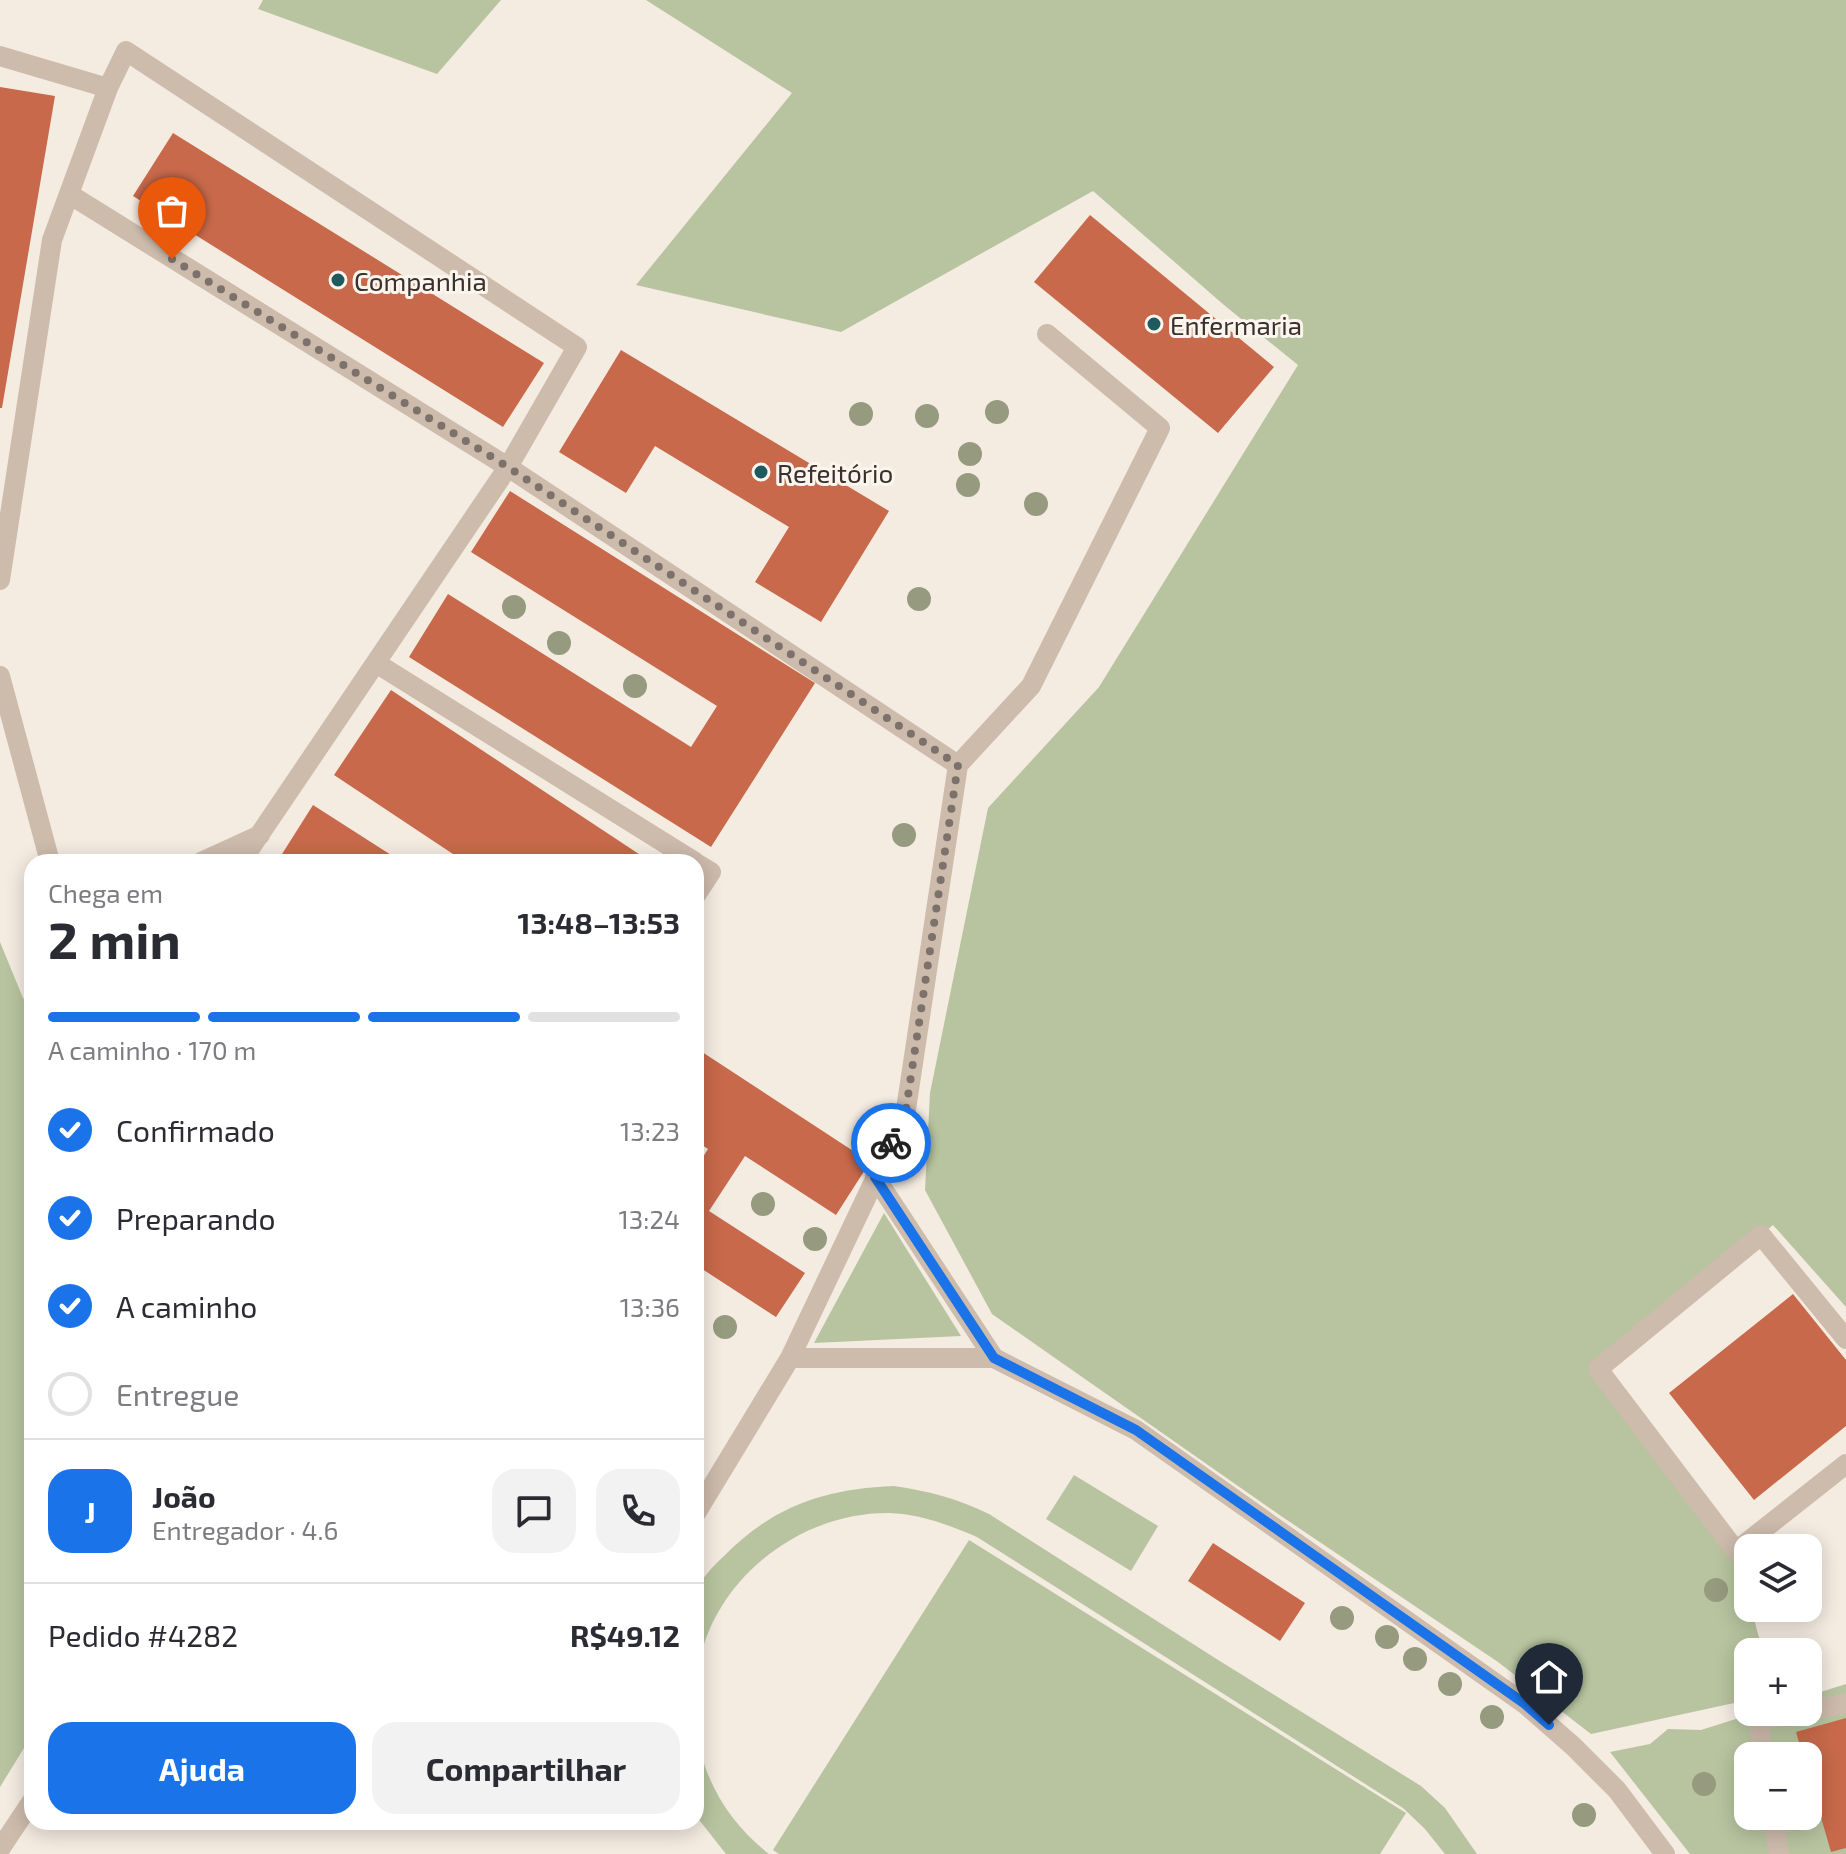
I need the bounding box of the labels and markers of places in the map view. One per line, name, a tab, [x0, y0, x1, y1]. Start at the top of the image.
pin	[138, 177, 206, 259]
place label: Companhia	[354, 265, 487, 296]
marker: Companhia	[329, 271, 347, 289]
place label: Enfermaria	[1170, 309, 1302, 340]
marker: Enfermaria	[1145, 315, 1163, 333]
place label: Refeitório	[777, 457, 893, 488]
marker: Refeitório	[752, 463, 770, 481]
pin	[1515, 1643, 1583, 1725]

